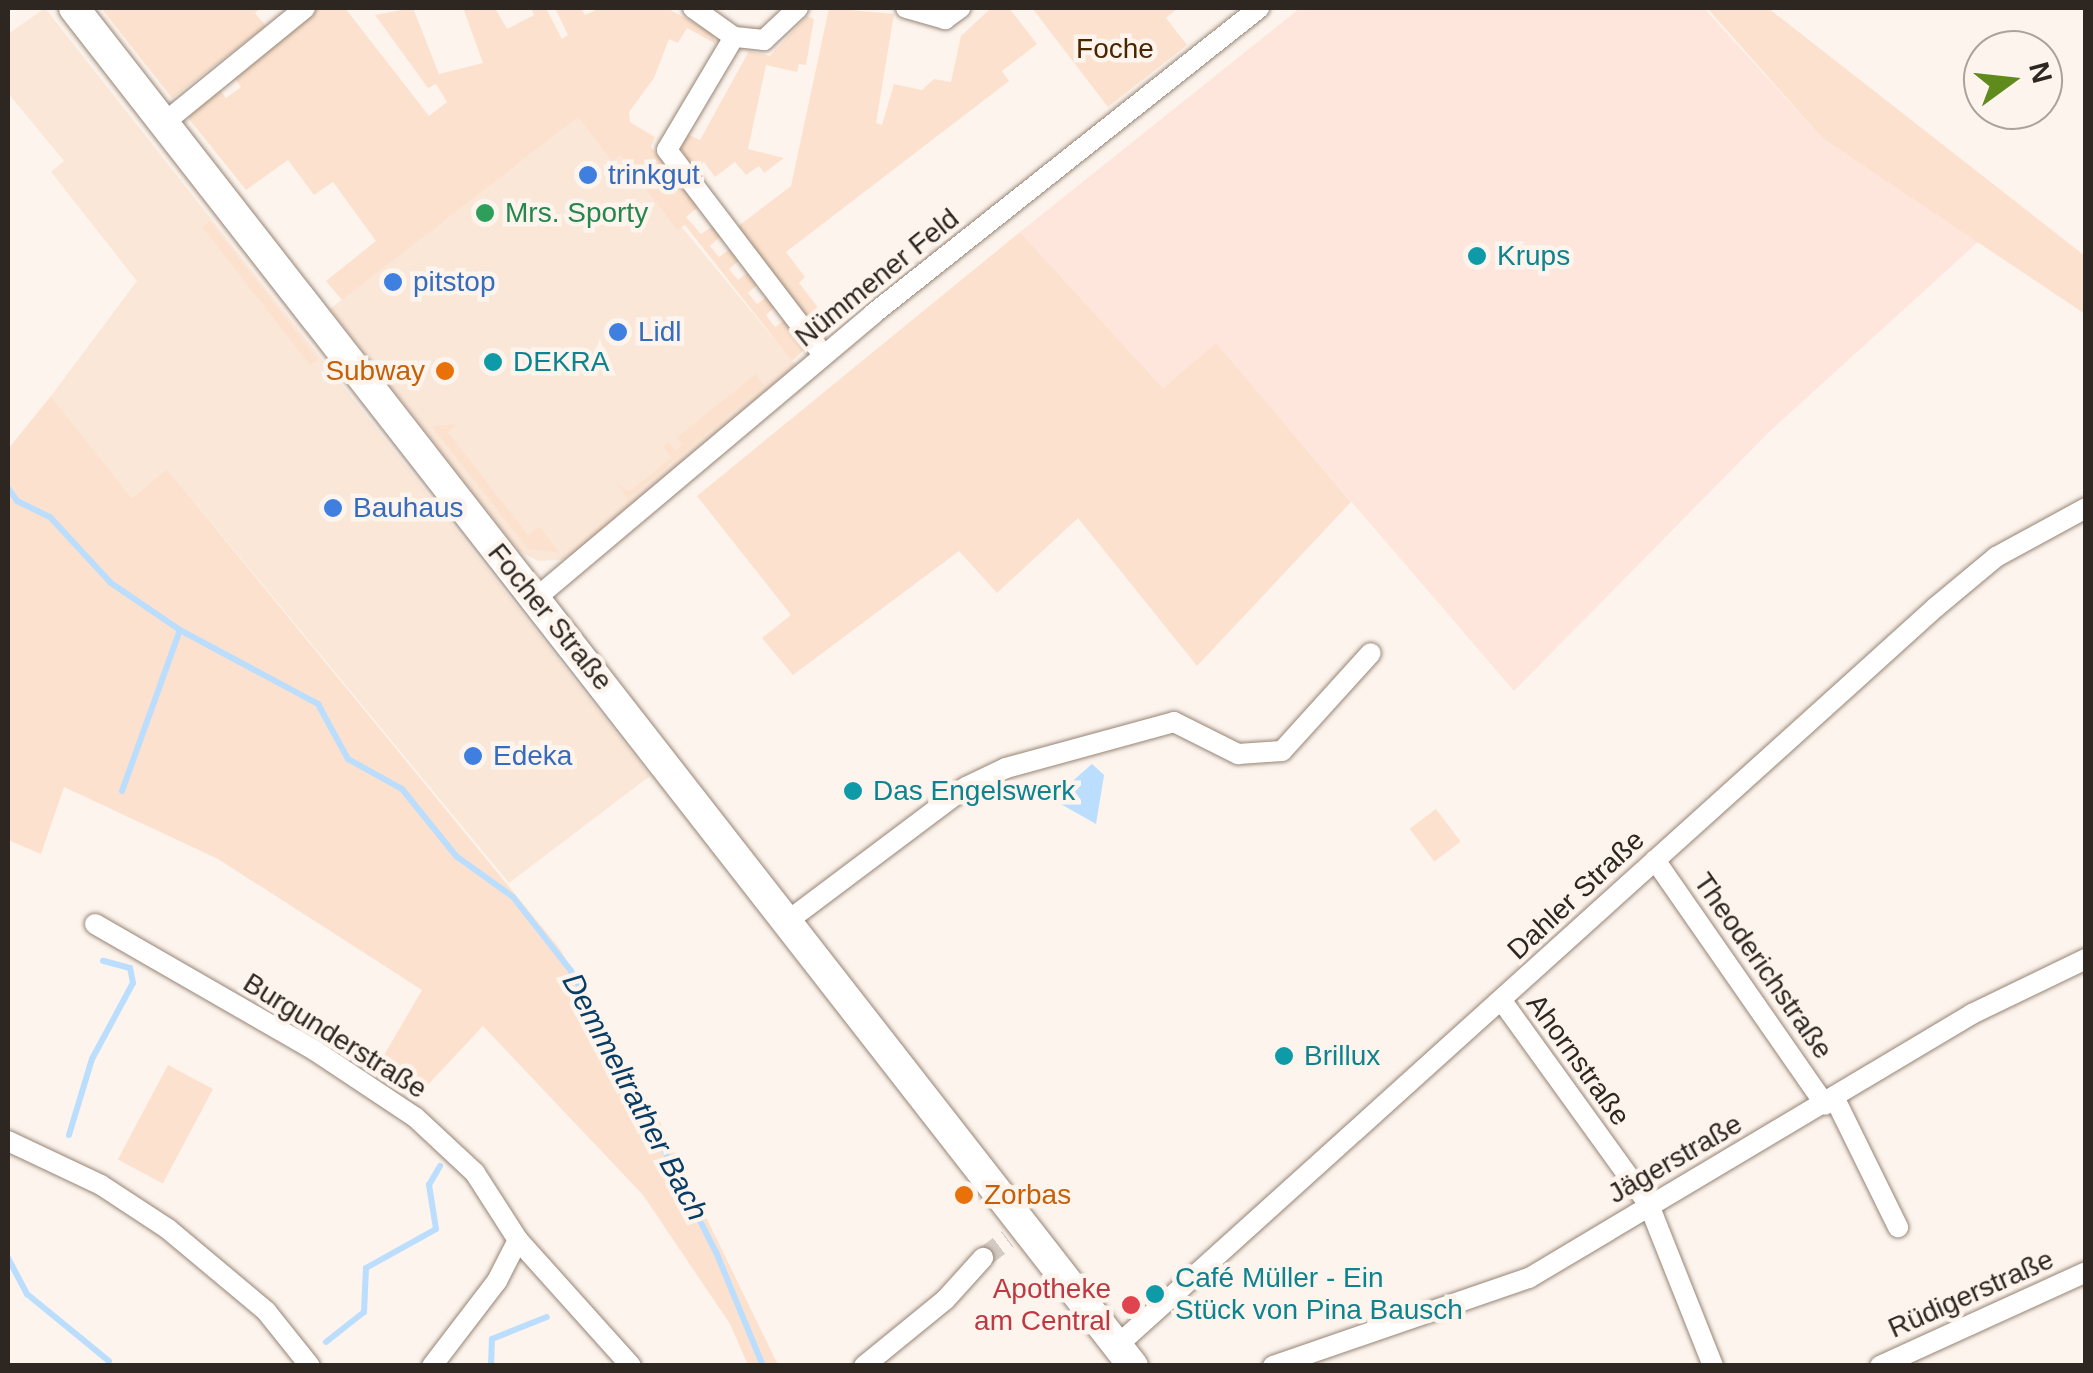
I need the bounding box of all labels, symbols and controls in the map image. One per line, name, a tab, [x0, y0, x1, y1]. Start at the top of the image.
north arrow	[1963, 30, 2063, 130]
park label: Foche	[1076, 32, 1154, 66]
text: N	[2023, 59, 2058, 86]
place label: trinkgut	[608, 158, 700, 192]
marker: trinkgut	[577, 164, 599, 186]
place label: Mrs. Sporty	[505, 196, 648, 230]
marker: Mrs. Sporty	[474, 202, 496, 224]
street label: Nümmener Feld	[788, 202, 966, 354]
place label: Krups	[1497, 239, 1570, 273]
marker: Krups	[1466, 245, 1488, 267]
place label: pitstop	[413, 265, 495, 299]
marker: pitstop	[382, 271, 404, 293]
place label: Lidl	[638, 315, 682, 349]
marker: Lidl	[607, 321, 629, 343]
place label: DEKRA	[513, 345, 609, 379]
marker: DEKRA	[482, 351, 504, 373]
place label: Subway	[325, 354, 425, 388]
marker: Subway	[434, 360, 456, 382]
place label: Bauhaus	[353, 491, 464, 525]
marker: Bauhaus	[322, 497, 344, 519]
street label: Focher Straße	[481, 537, 619, 697]
place label: Edeka	[493, 739, 572, 773]
marker: Edeka	[462, 745, 484, 767]
place label: Das Engelswerk	[873, 774, 1075, 808]
marker: Das Engelswerk	[842, 780, 864, 802]
street label: Dahler Straße	[1501, 823, 1651, 967]
street label: Theoderichstraße	[1686, 866, 1840, 1066]
street label: Burgunderstraße	[237, 966, 433, 1106]
water label: Demmeltrather Bach	[555, 967, 715, 1227]
street label: Ahornstraße	[1519, 988, 1637, 1132]
place label: Brillux	[1304, 1039, 1380, 1073]
marker: Brillux	[1273, 1045, 1295, 1067]
street label: Jägerstraße	[1602, 1107, 1748, 1211]
place label: Zorbas	[984, 1178, 1071, 1212]
marker: Zorbas	[953, 1184, 975, 1206]
street label: Rüdigerstraße	[1883, 1243, 2059, 1345]
place label: Café Müller - Ein Stück von Pina Bausch	[1175, 1261, 1463, 1327]
place label: Apotheke am Central	[974, 1272, 1111, 1338]
marker: Café Müller - Ein Stück von Pina Bausch	[1144, 1283, 1166, 1305]
marker: Apotheke am Central	[1120, 1294, 1142, 1316]

